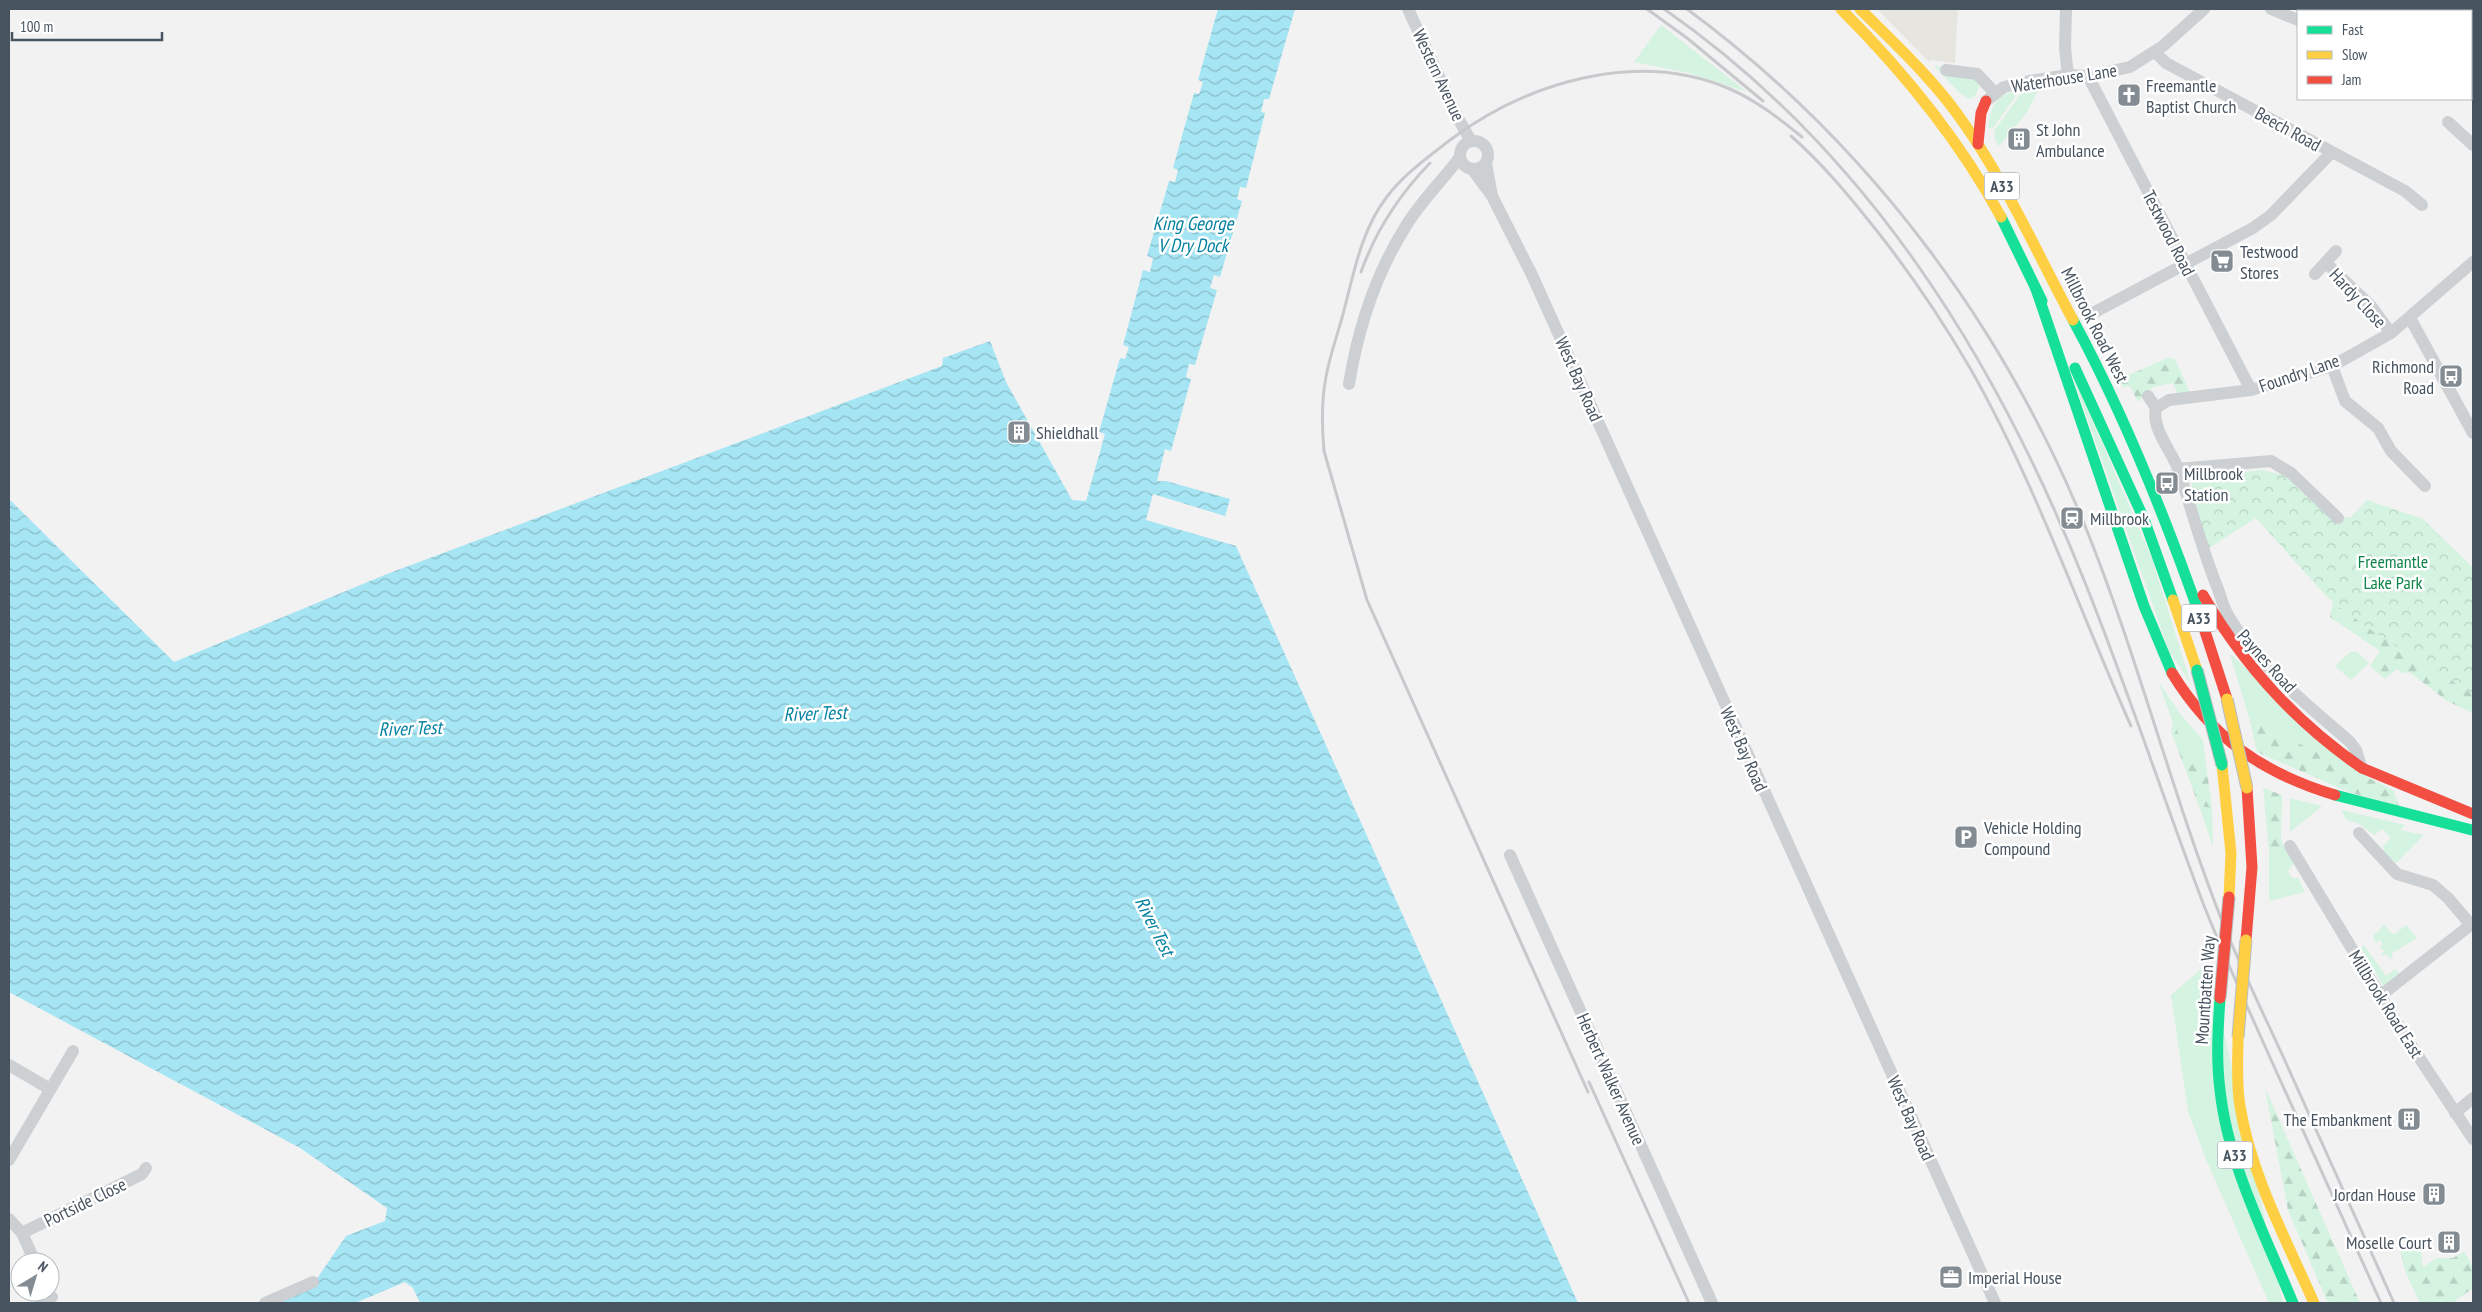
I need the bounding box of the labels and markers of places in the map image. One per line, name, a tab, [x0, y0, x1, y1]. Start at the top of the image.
place label: Freemantle Baptist Church	[2146, 74, 2236, 118]
church icon: Freemantle Baptist Church	[2116, 82, 2142, 108]
place label: St John Ambulance	[2036, 118, 2105, 162]
building icon: St John Ambulance	[2006, 126, 2032, 152]
place label: Testwood Stores	[2240, 240, 2298, 284]
supermarket icon: Testwood Stores	[2209, 248, 2235, 274]
place label: Richmond Road	[2372, 355, 2434, 399]
bus stop icon: Richmond Road	[2438, 363, 2464, 389]
building icon: Shieldhall	[1006, 419, 1032, 445]
place label: Shieldhall	[1036, 421, 1099, 444]
place label: Millbrook Station	[2184, 462, 2243, 506]
bus stop icon: Millbrook Station	[2154, 470, 2180, 496]
station icon: Millbrook	[2059, 505, 2085, 531]
place label: Millbrook	[2090, 507, 2149, 530]
place label: Vehicle Holding Compound	[1983, 816, 2082, 860]
parking icon: Vehicle Holding Compound	[1953, 824, 1979, 850]
building icon: The Embankment	[2396, 1106, 2422, 1132]
place label: The Embankment	[2283, 1108, 2392, 1131]
building icon: Jordan House	[2421, 1181, 2447, 1207]
place label: Jordan House	[2332, 1183, 2416, 1206]
building icon: Moselle Court	[2436, 1229, 2462, 1255]
place label: Moselle Court	[2346, 1231, 2432, 1254]
office icon: Imperial House	[1938, 1264, 1964, 1290]
place label: Imperial House	[1968, 1266, 2062, 1289]

